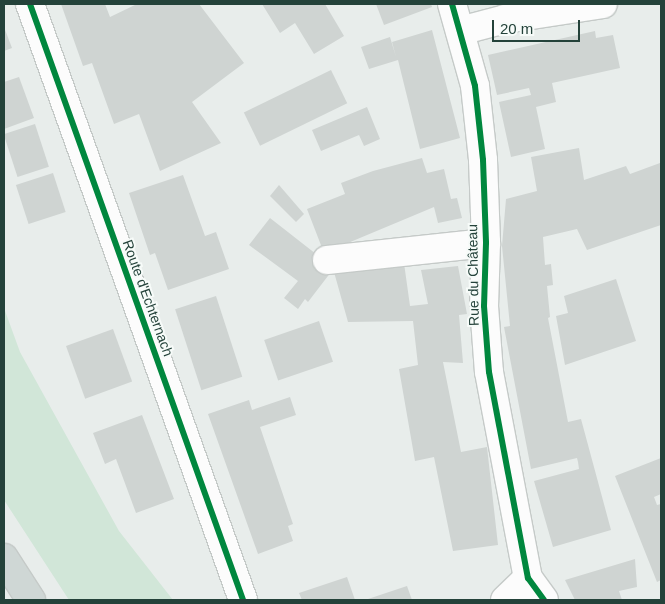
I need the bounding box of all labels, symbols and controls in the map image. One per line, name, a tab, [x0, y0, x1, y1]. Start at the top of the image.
scale bar	[495, 10, 582, 42]
text: 20 m	[500, 20, 533, 37]
street label: Rue du Château	[464, 224, 482, 326]
street label: Route d'Echternach	[119, 238, 177, 358]

